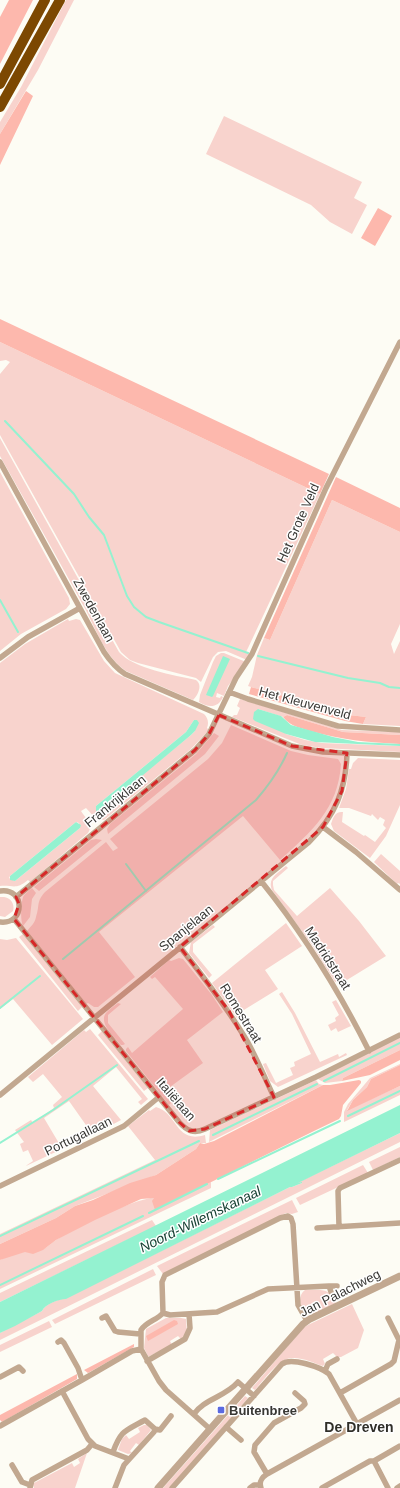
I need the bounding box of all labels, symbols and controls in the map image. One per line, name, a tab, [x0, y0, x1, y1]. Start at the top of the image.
street label: Het Grote Veld	[274, 481, 322, 565]
street label: Zwedenlaan	[70, 575, 118, 645]
street label: Het Kleuvenveld	[257, 684, 353, 722]
street label: Frankrijklaan	[81, 772, 149, 830]
street label: Spanjelaan	[156, 902, 216, 954]
street label: Madridstraat	[302, 924, 354, 993]
street label: Romestraat	[217, 981, 265, 1046]
street label: Italiëlaan	[153, 1074, 199, 1124]
street label: Portugallaan	[42, 1113, 114, 1159]
water label: Noord-Willemskanaal	[137, 1182, 264, 1255]
street label: Jan Palachweg	[297, 1266, 383, 1320]
place label: Buitenbree	[229, 1403, 297, 1418]
marker: Buitenbree	[216, 1405, 226, 1415]
district label: De Dreven	[324, 1419, 394, 1435]

